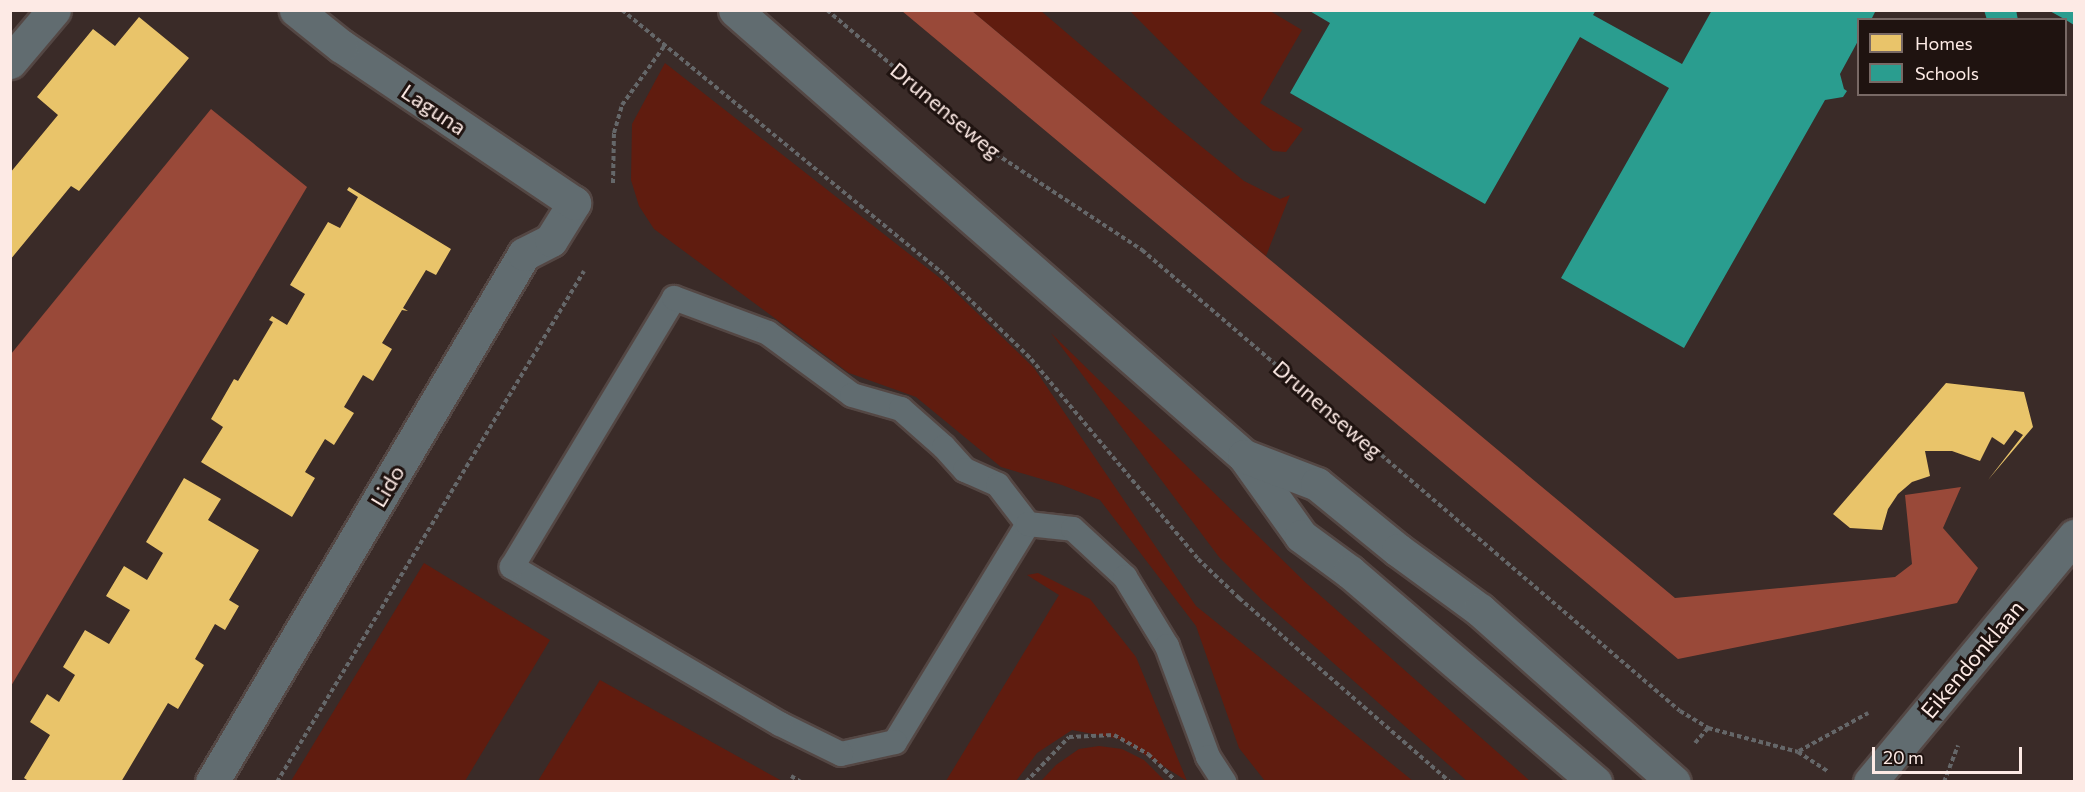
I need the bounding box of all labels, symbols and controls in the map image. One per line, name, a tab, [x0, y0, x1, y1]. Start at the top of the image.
legend	[1857, 18, 2067, 96]
text: Homes	[1915, 32, 1973, 54]
street label: Drunenseweg	[885, 56, 1007, 164]
text: Schools	[1915, 62, 1979, 84]
street label: Laguna	[397, 78, 471, 140]
street label: Drunenseweg	[1268, 354, 1388, 464]
street label: Lido	[364, 460, 410, 512]
street label: Eikendonklaan	[1915, 595, 2029, 723]
scale bar	[1875, 735, 2025, 773]
text: 20 m	[1883, 746, 1924, 768]

